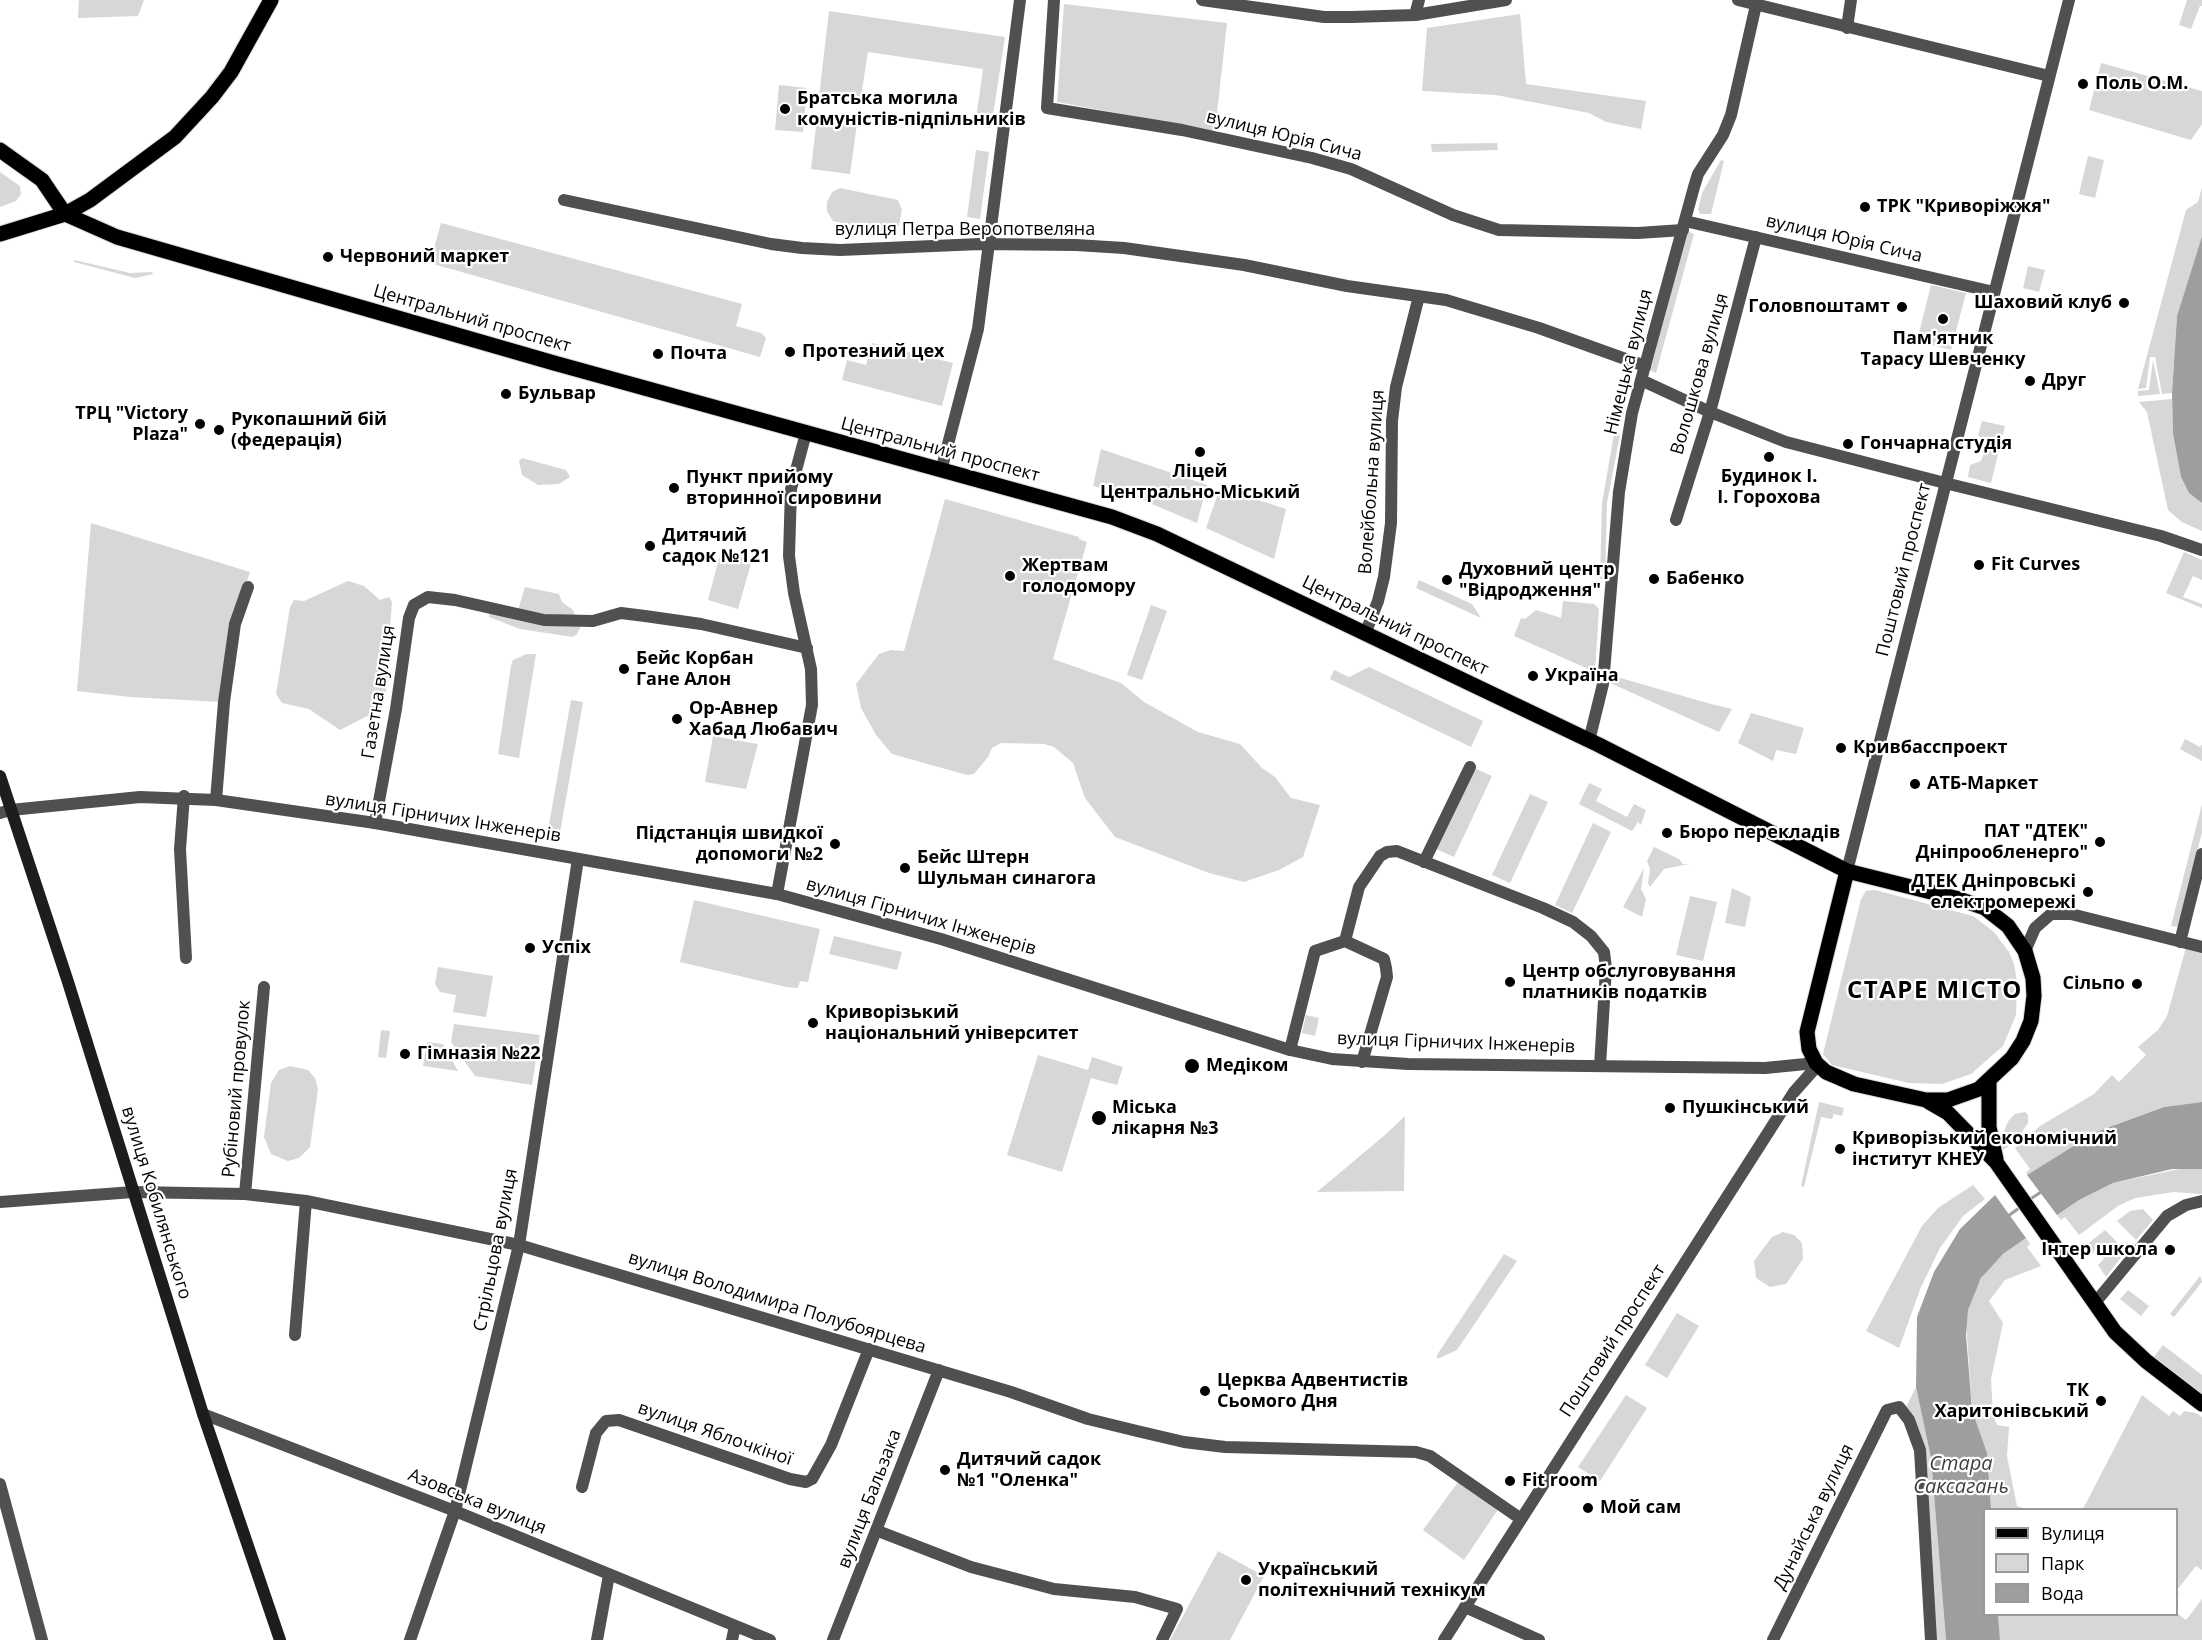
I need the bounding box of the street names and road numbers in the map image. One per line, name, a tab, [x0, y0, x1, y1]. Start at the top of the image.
street label: вулиця Юрія Сича	[1204, 106, 1364, 166]
street label: вулиця Юрія Сича	[1764, 211, 1924, 267]
street label: вулиця Петра Веропотвеляна	[835, 219, 1095, 241]
street label: Центральний проспект	[371, 280, 573, 358]
street label: Німецька вулиця	[1600, 287, 1658, 437]
street label: Волошкова вулиця	[1667, 291, 1733, 457]
street label: Волейбольна вулиця	[1355, 389, 1389, 575]
street label: Центральний проспект	[838, 413, 1042, 487]
street label: Поштовий проспект	[1872, 481, 1936, 659]
street label: Центральний проспект	[1298, 571, 1492, 681]
street label: Газетна вулиця	[358, 624, 400, 760]
street label: вулиця Гірничих Інженерів	[324, 789, 562, 847]
street label: вулиця Гірничих Інженерів	[803, 874, 1039, 960]
street label: Рубіновий провулок	[218, 999, 256, 1179]
street label: вулиця Гірничих Інженерів	[1337, 1028, 1575, 1058]
street label: вулиця Кобилянського	[116, 1104, 196, 1302]
street label: Стрільцова вулиця	[470, 1167, 522, 1333]
street label: вулиця Володимира Полубоярцева	[626, 1247, 928, 1359]
street label: Поштовий проспект	[1556, 1261, 1670, 1421]
street label: вулиця Яблочкіної	[635, 1397, 795, 1471]
street label: вулиця Бальзака	[834, 1427, 906, 1571]
street label: Дунайська вулиця	[1769, 1440, 1859, 1594]
street label: Азовська вулиця	[405, 1464, 549, 1540]

